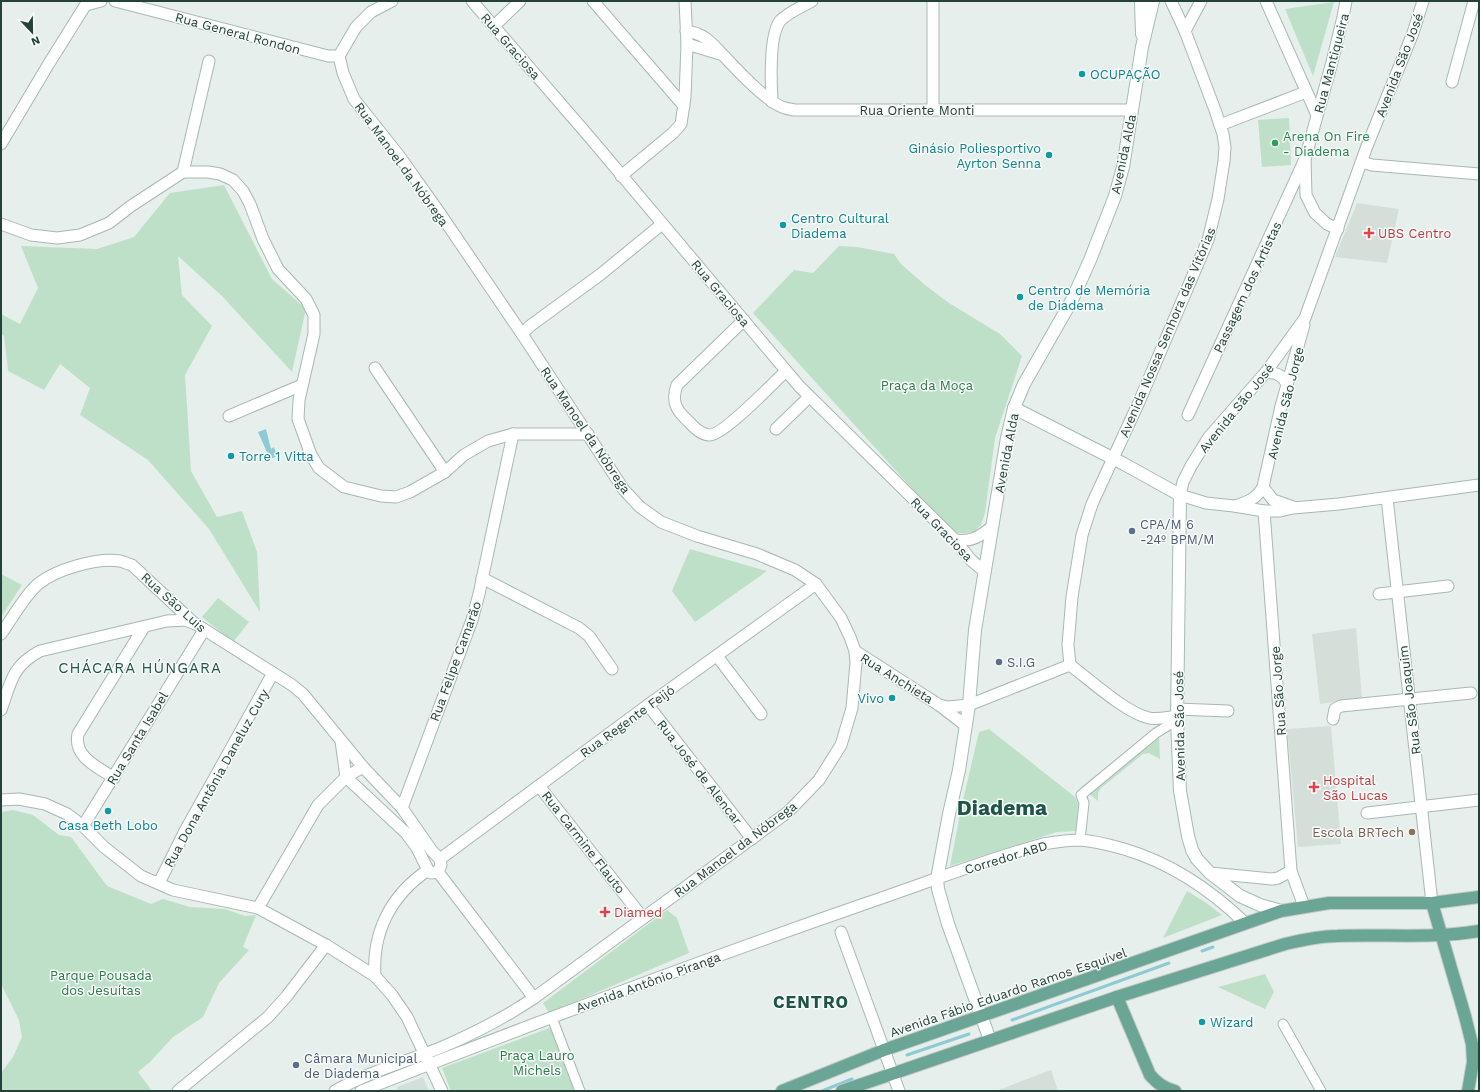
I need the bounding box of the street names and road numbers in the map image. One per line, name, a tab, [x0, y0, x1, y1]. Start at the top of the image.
street label: Rua General Rondon	[174, 10, 302, 57]
street label: Rua Graciosa	[478, 10, 544, 83]
street label: Rua Mantiqueira	[1311, 11, 1352, 115]
street label: Avenida São José	[1373, 11, 1426, 119]
street label: Rua Manoel da Nóbrega	[352, 99, 452, 230]
street label: Rua Oriente Monti	[860, 103, 974, 118]
street label: Avenida Alda	[1108, 112, 1139, 195]
street label: Passagem dos Artistas	[1210, 219, 1285, 355]
street label: Avenida Nossa Senhora das Vitórias	[1116, 225, 1219, 440]
street label: Rua Graciosa	[688, 257, 753, 330]
street label: Avenida São Jorge	[1264, 345, 1307, 461]
street label: Avenida São José	[1196, 361, 1277, 456]
street label: Rua Manoel da Nóbrega	[538, 364, 634, 497]
street label: Avenida Alda	[991, 411, 1022, 494]
street label: Rua Graciosa	[908, 494, 976, 565]
street label: Rua São Luis	[138, 569, 209, 635]
street label: Rua Felipe Camarão	[427, 599, 484, 723]
street label: Rua São Joaquim	[1395, 644, 1424, 755]
street label: Rua São Jorge	[1268, 646, 1289, 736]
street label: Rua Anchieta	[858, 650, 936, 707]
street label: Avenida São José	[1171, 671, 1188, 781]
street label: Rua Regente Feijó	[577, 682, 678, 761]
street label: Rua Dona Antônia Daneluz Cury	[161, 686, 272, 870]
street label: Rua Santa Isabel	[104, 689, 171, 788]
street label: Rua José de Alencar	[654, 717, 745, 828]
street label: Rua Carmine Flauto	[539, 788, 628, 897]
street label: Rua Manoel da Nóbrega	[671, 798, 800, 900]
street label: Corredor ABD	[963, 838, 1049, 877]
street label: Avenida Fábio Eduardo Ramos Esquível	[888, 945, 1129, 1040]
street label: Avenida Antônio Piranga	[574, 949, 723, 1016]

